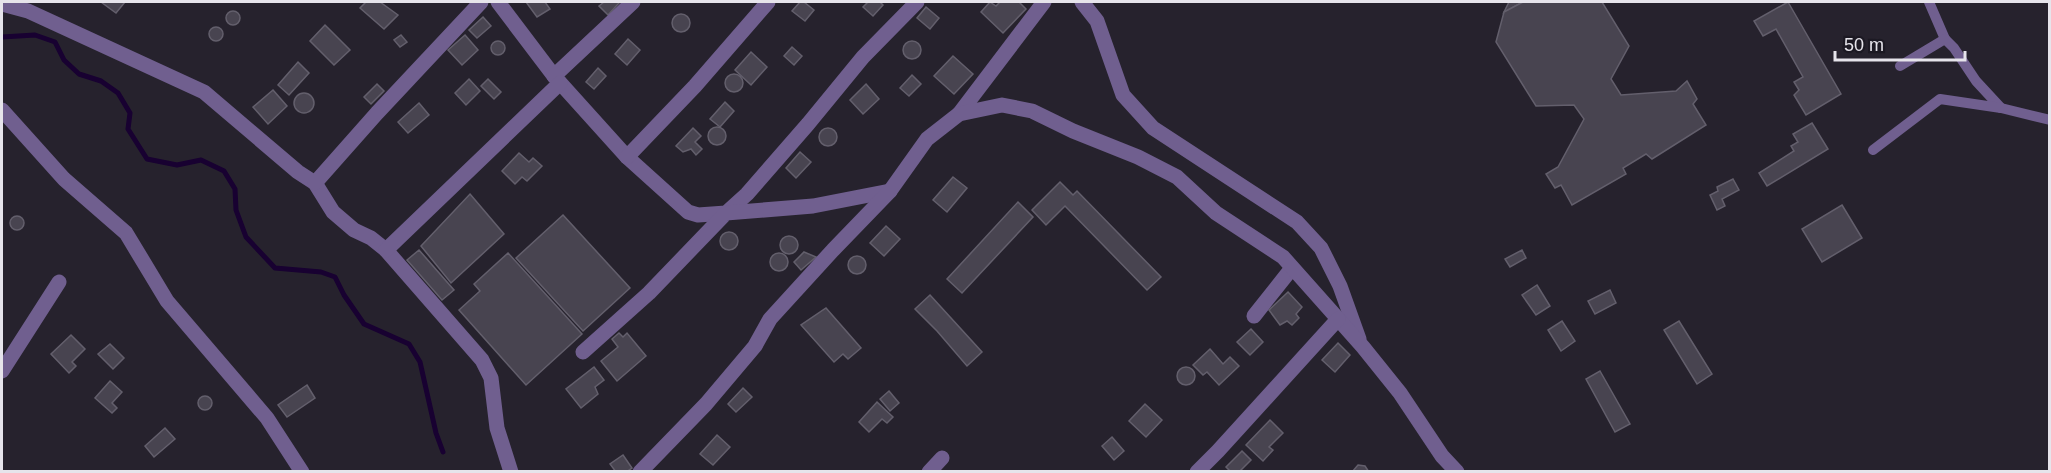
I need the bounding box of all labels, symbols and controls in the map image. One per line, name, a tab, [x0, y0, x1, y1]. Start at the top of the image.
scale bar	[1835, 24, 1966, 62]
text: 50 m	[1844, 35, 1884, 55]

